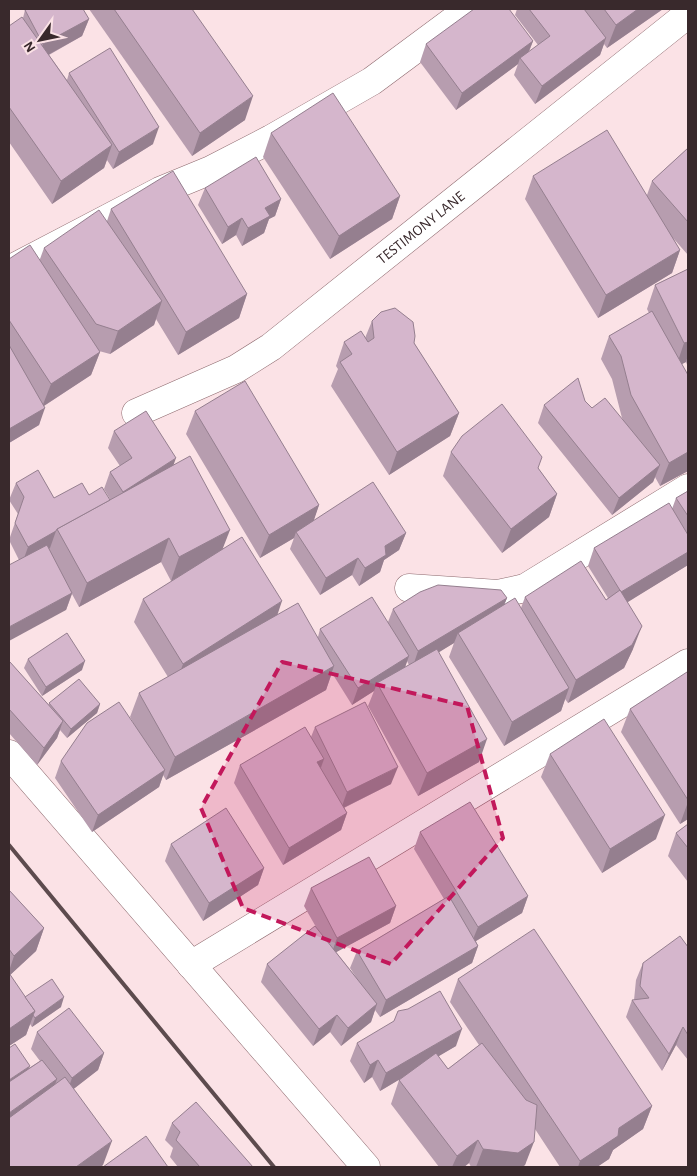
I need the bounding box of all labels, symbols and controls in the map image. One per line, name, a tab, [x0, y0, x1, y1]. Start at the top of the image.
north arrow	[15, 15, 65, 65]
text: N	[21, 39, 38, 54]
street label: TESTIMONY LANE	[374, 188, 467, 267]

